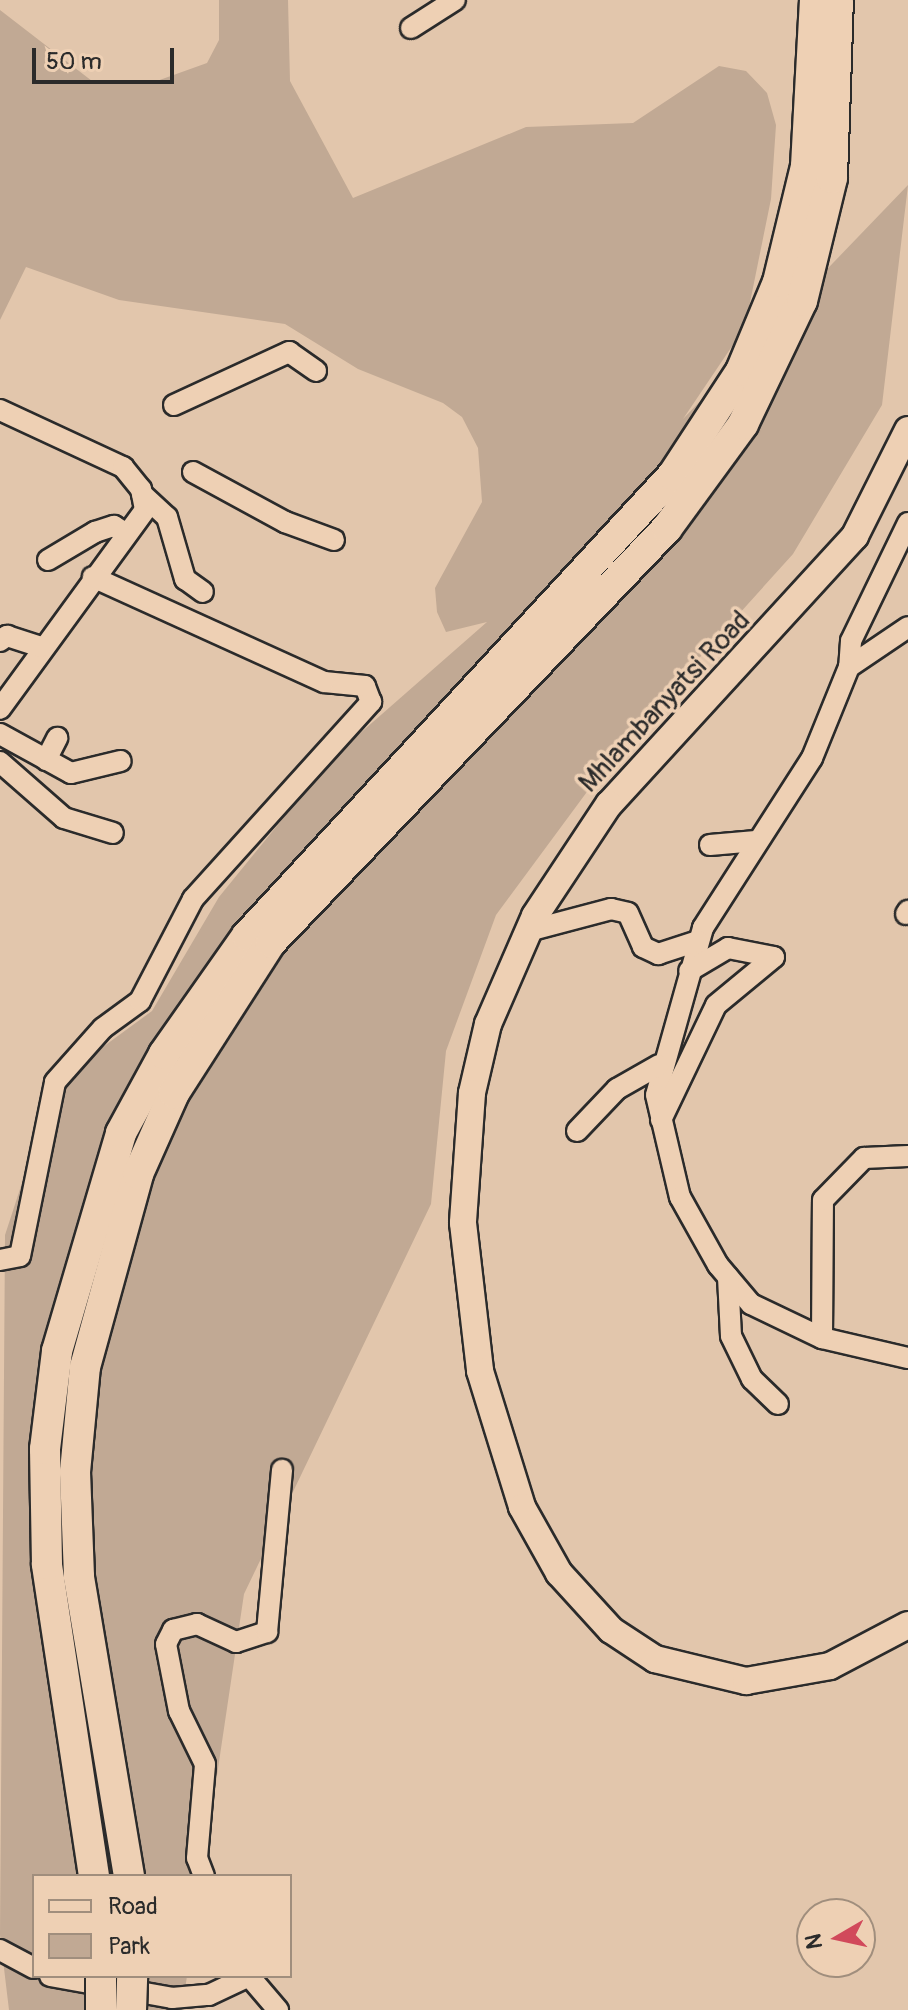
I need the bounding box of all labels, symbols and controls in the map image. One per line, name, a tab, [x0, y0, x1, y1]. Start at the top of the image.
scale bar	[36, 32, 178, 82]
text: 50 m	[46, 47, 102, 76]
street label: Mhlambanyatsi Road	[572, 604, 758, 800]
legend	[32, 1874, 292, 1978]
text: Road	[108, 1892, 158, 1921]
north arrow	[796, 1898, 876, 1978]
text: Park	[108, 1932, 150, 1961]
text: N	[799, 1932, 829, 1951]

